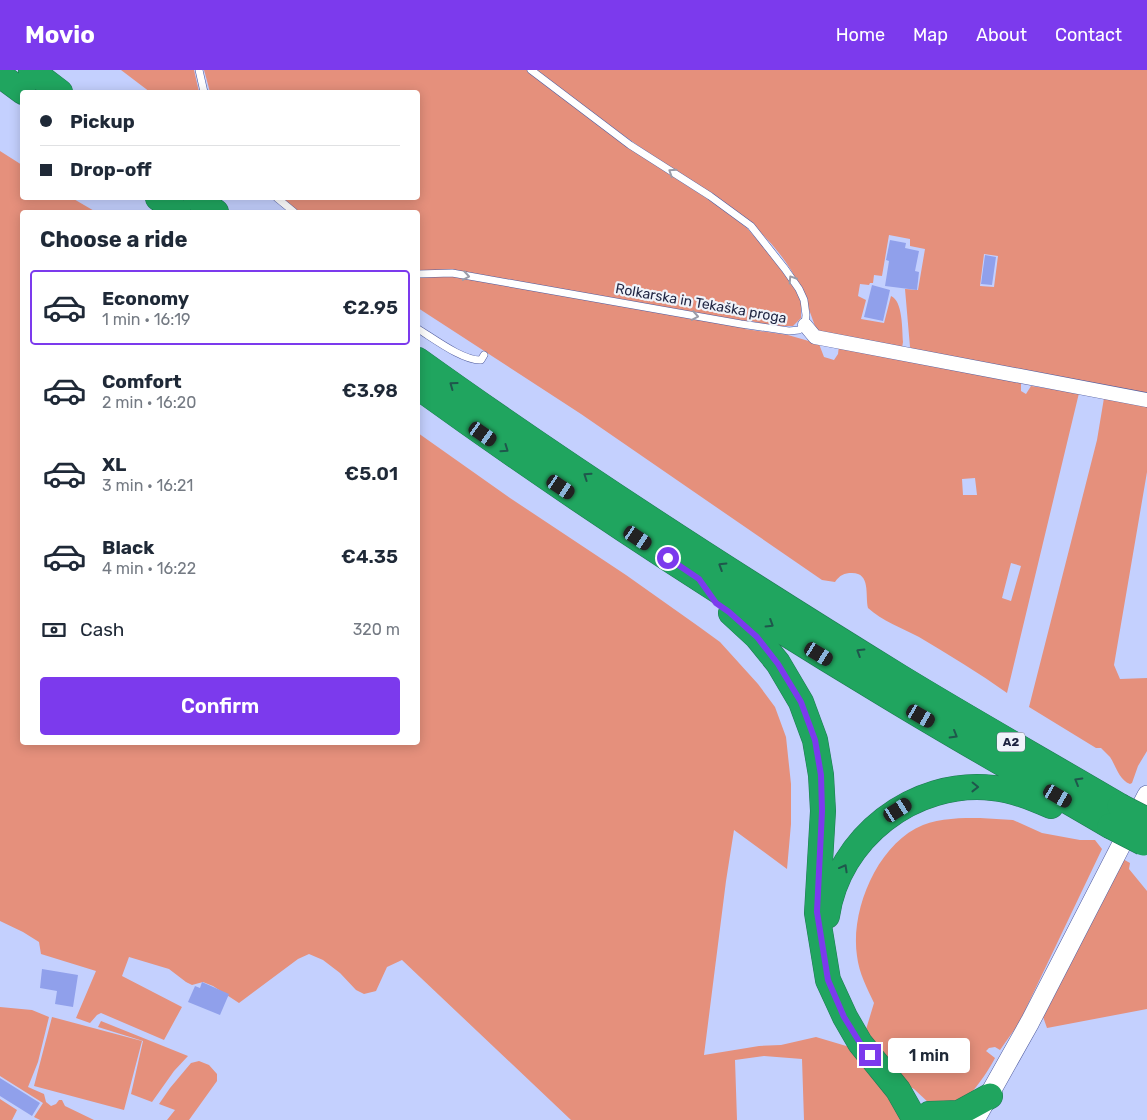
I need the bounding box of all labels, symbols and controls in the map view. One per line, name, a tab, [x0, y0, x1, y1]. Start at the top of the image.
text: Movio	[25, 21, 95, 49]
text: Home	[836, 24, 885, 46]
text: Map	[913, 24, 948, 46]
text: About	[976, 24, 1027, 46]
text: Contact	[1055, 24, 1122, 46]
text: Pickup	[70, 110, 135, 133]
text: Drop-off	[70, 158, 152, 181]
one-way arrow	[668, 169, 678, 178]
text: Choose a ride	[40, 226, 187, 253]
one-way arrow	[462, 270, 470, 280]
one-way arrow	[789, 275, 798, 285]
street label: Rolkarska in Tekaška proga	[614, 280, 788, 327]
icon: car	[42, 285, 87, 330]
text: Economy	[102, 287, 189, 310]
text: €2.95	[343, 296, 398, 319]
text: 1 min · 16:19	[102, 310, 191, 329]
one-way arrow	[691, 310, 699, 320]
icon: car	[42, 368, 87, 413]
text: Comfort	[102, 370, 182, 393]
text: €3.98	[342, 379, 398, 402]
one-way arrow	[449, 382, 459, 391]
text: 2 min · 16:20	[102, 393, 196, 412]
car	[466, 419, 499, 449]
one-way arrow	[500, 443, 509, 452]
icon: car	[42, 451, 87, 496]
text: XL	[102, 453, 126, 476]
text: €5.01	[345, 462, 398, 485]
car	[544, 472, 577, 502]
one-way arrow	[583, 473, 593, 482]
text: 3 min · 16:21	[102, 476, 193, 495]
car	[621, 523, 654, 553]
icon: car	[42, 534, 87, 579]
text: Black	[102, 536, 154, 559]
text: €4.35	[341, 545, 398, 568]
route start	[657, 547, 679, 569]
text: 4 min · 16:22	[102, 559, 196, 578]
one-way arrow	[719, 563, 728, 573]
icon: cash	[40, 616, 68, 644]
one-way arrow	[764, 617, 773, 627]
text: Cash	[80, 618, 124, 641]
text: 320 m	[353, 620, 400, 639]
car	[802, 640, 835, 668]
one-way arrow	[857, 649, 866, 659]
button: Confirm	[40, 677, 400, 735]
car	[904, 702, 937, 730]
one-way arrow	[948, 728, 957, 738]
road number: A2	[997, 732, 1025, 752]
one-way arrow	[1075, 777, 1084, 787]
one-way arrow	[972, 782, 980, 793]
car	[1041, 782, 1074, 810]
car	[881, 796, 914, 824]
one-way arrow	[837, 864, 847, 873]
callout: 1 min	[888, 1038, 970, 1072]
route end	[859, 1044, 881, 1066]
text: 1 min	[909, 1046, 949, 1065]

